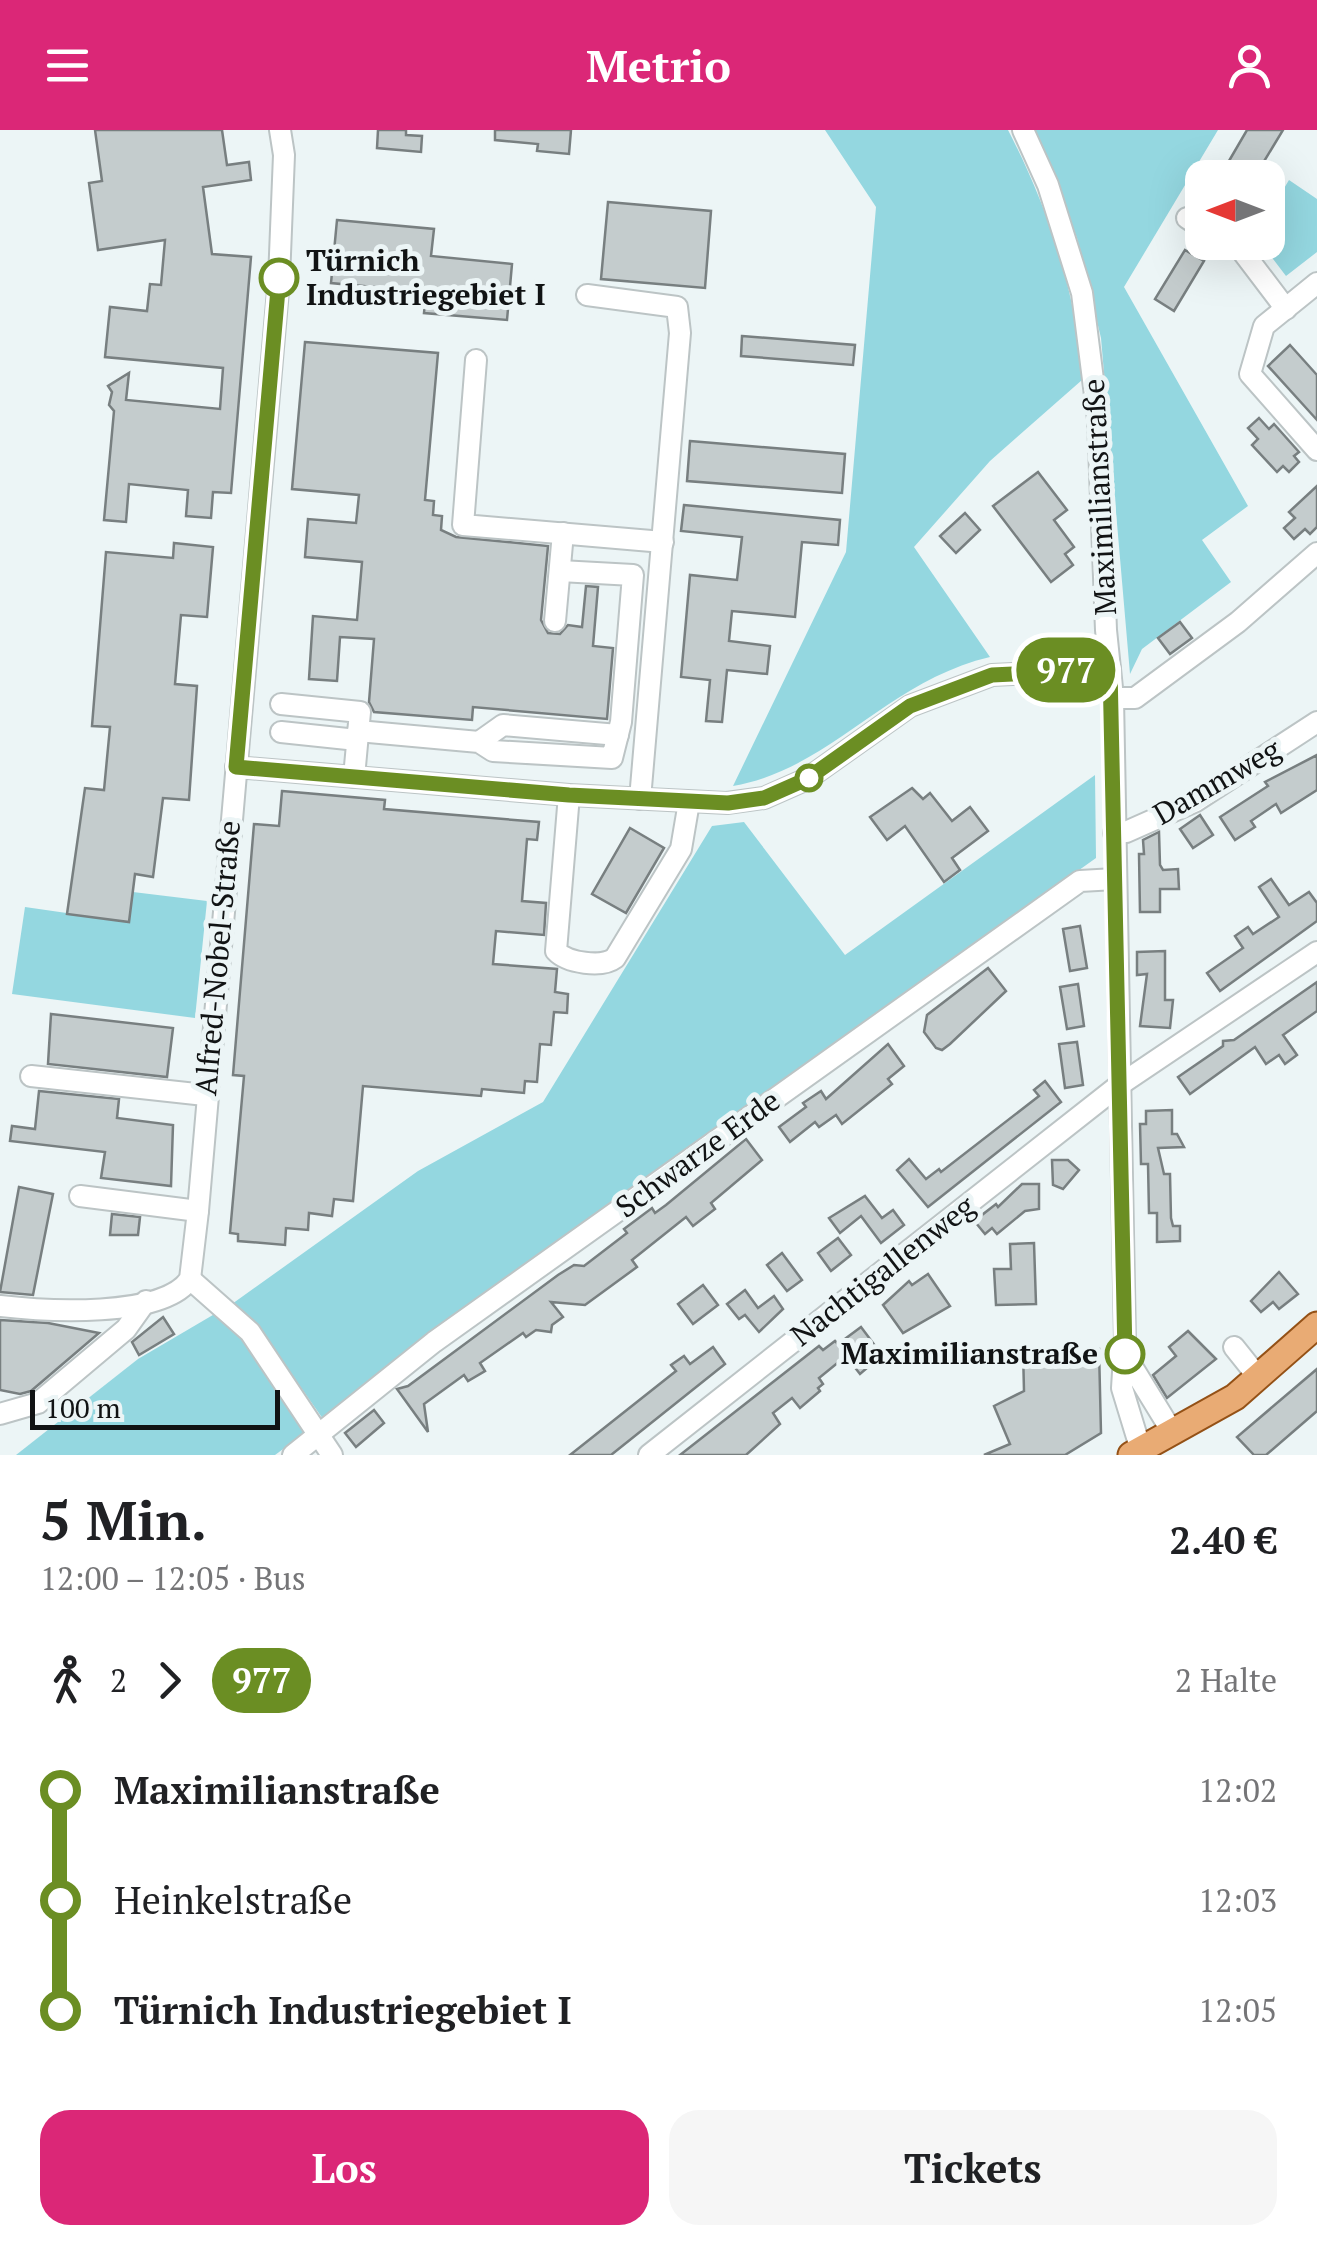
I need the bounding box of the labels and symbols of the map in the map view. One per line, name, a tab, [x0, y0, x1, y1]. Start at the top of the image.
north arrow	[1185, 160, 1285, 260]
place label: Türnich Industriegebiet I	[306, 240, 546, 314]
marker: Türnich Industriegebiet I	[260, 259, 298, 297]
street label: Maximilianstraße	[1073, 378, 1125, 616]
line badge: 977	[1008, 638, 1124, 702]
street label: Dammweg	[1146, 728, 1288, 834]
unlabelled marker	[796, 765, 822, 791]
street label: Alfred-Nobel-Straße	[185, 819, 249, 1097]
street label: Schwarze Erde	[607, 1080, 787, 1226]
street label: Nachtigallenweg	[782, 1185, 984, 1355]
place label: Maximilianstraße	[841, 1333, 1098, 1373]
marker: Maximilianstraße	[1106, 1335, 1144, 1373]
scale bar	[30, 1385, 280, 1430]

